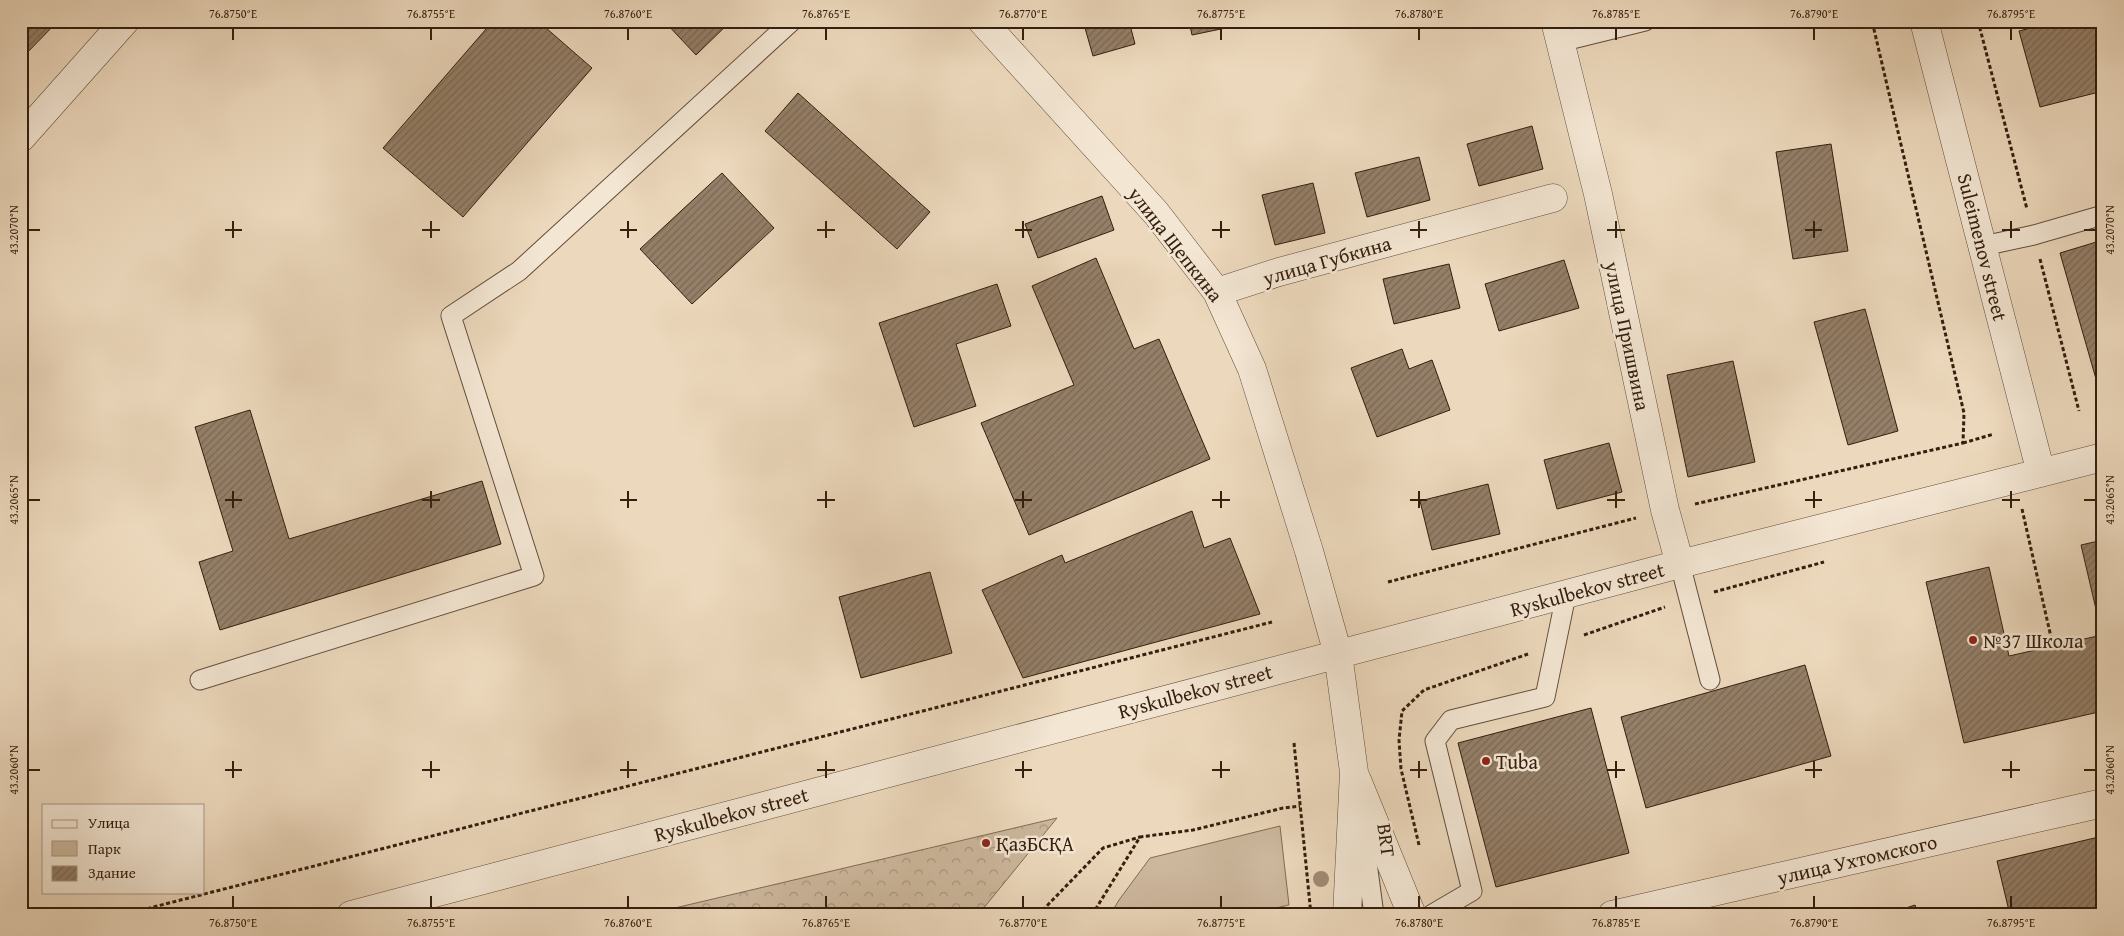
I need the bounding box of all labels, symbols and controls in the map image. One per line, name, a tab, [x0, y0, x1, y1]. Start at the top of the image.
text: 76.8750°E	[209, 5, 257, 22]
text: 76.8755°E	[407, 5, 455, 22]
text: 76.8760°E	[604, 5, 652, 22]
text: 76.8765°E	[802, 5, 850, 22]
text: 76.8770°E	[999, 5, 1047, 22]
text: 76.8775°E	[1197, 5, 1245, 22]
text: 76.8780°E	[1395, 5, 1443, 22]
text: 76.8785°E	[1592, 5, 1640, 22]
text: 76.8790°E	[1790, 5, 1838, 22]
text: 76.8795°E	[1987, 5, 2035, 22]
street label: Suleimenov street	[1951, 170, 2015, 324]
street label: улица Щепкина	[1121, 179, 1231, 308]
text: 43.2070°N	[5, 205, 22, 255]
text: 43.2070°N	[2101, 205, 2118, 255]
street label: улица Губкина	[1259, 228, 1395, 292]
street label: улица Пришвина	[1598, 258, 1658, 414]
text: 43.2065°N	[5, 475, 22, 525]
text: 43.2065°N	[2101, 475, 2118, 525]
street label: Ryskulbekov street	[1507, 554, 1667, 624]
place label: №37 Школа	[1983, 626, 2084, 655]
marker: №37 Школа	[1967, 634, 1979, 646]
street label: Ryskulbekov street	[1115, 656, 1275, 726]
text: 43.2060°N	[5, 745, 22, 795]
text: 43.2060°N	[2101, 745, 2118, 795]
place label: Tuba	[1496, 747, 1538, 776]
marker: Tuba	[1480, 755, 1492, 767]
street label: Ryskulbekov street	[651, 779, 811, 849]
legend	[42, 804, 205, 894]
text: Улица	[88, 812, 131, 833]
street label: BRT	[1370, 821, 1404, 859]
street label: улица Ухтомского	[1773, 827, 1940, 892]
place label: ҚазБСҚА	[996, 829, 1074, 858]
marker: ҚазБСҚА	[980, 837, 992, 849]
text: Парк	[88, 838, 121, 859]
text: Здание	[88, 862, 136, 883]
text: 76.8750°E	[209, 914, 257, 931]
text: 76.8755°E	[407, 914, 455, 931]
text: 76.8760°E	[604, 914, 652, 931]
text: 76.8765°E	[802, 914, 850, 931]
text: 76.8770°E	[999, 914, 1047, 931]
text: 76.8775°E	[1197, 914, 1245, 931]
text: 76.8780°E	[1395, 914, 1443, 931]
text: 76.8785°E	[1592, 914, 1640, 931]
text: 76.8790°E	[1790, 914, 1838, 931]
text: 76.8795°E	[1987, 914, 2035, 931]

